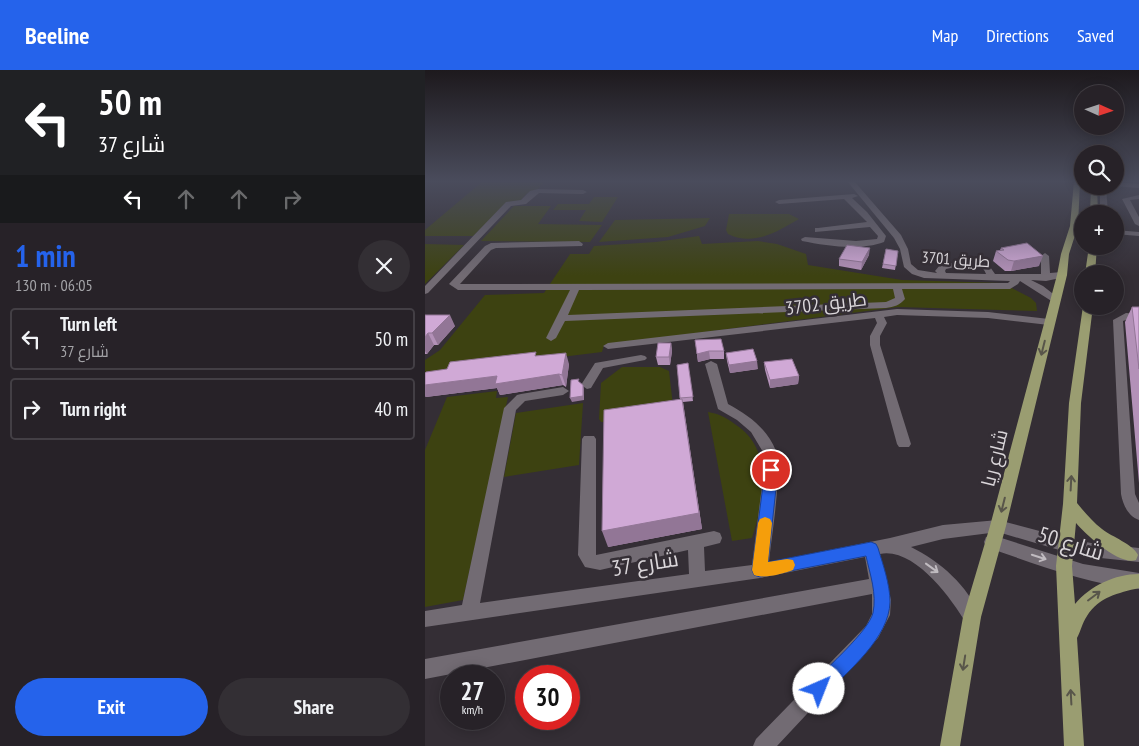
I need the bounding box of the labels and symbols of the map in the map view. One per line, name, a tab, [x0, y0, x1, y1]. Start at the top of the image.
north arrow	[1074, 85, 1124, 135]
street label: طريق 3701	[921, 247, 991, 272]
street label: طريق 3702	[784, 286, 868, 321]
one-way arrow	[1038, 339, 1047, 355]
street label: شارع ريا	[975, 427, 1015, 490]
pin	[750, 449, 792, 491]
one-way arrow	[1066, 475, 1075, 491]
one-way arrow	[998, 497, 1007, 513]
street label: شارع 50	[1035, 520, 1107, 567]
street label: شارع 37	[610, 544, 680, 583]
one-way arrow	[1030, 553, 1046, 562]
one-way arrow	[925, 562, 938, 573]
one-way arrow	[1087, 591, 1100, 602]
one-way arrow	[958, 654, 968, 670]
position arrow	[792, 662, 844, 714]
speed limit sign: 30	[515, 665, 580, 730]
one-way arrow	[1066, 690, 1076, 706]

